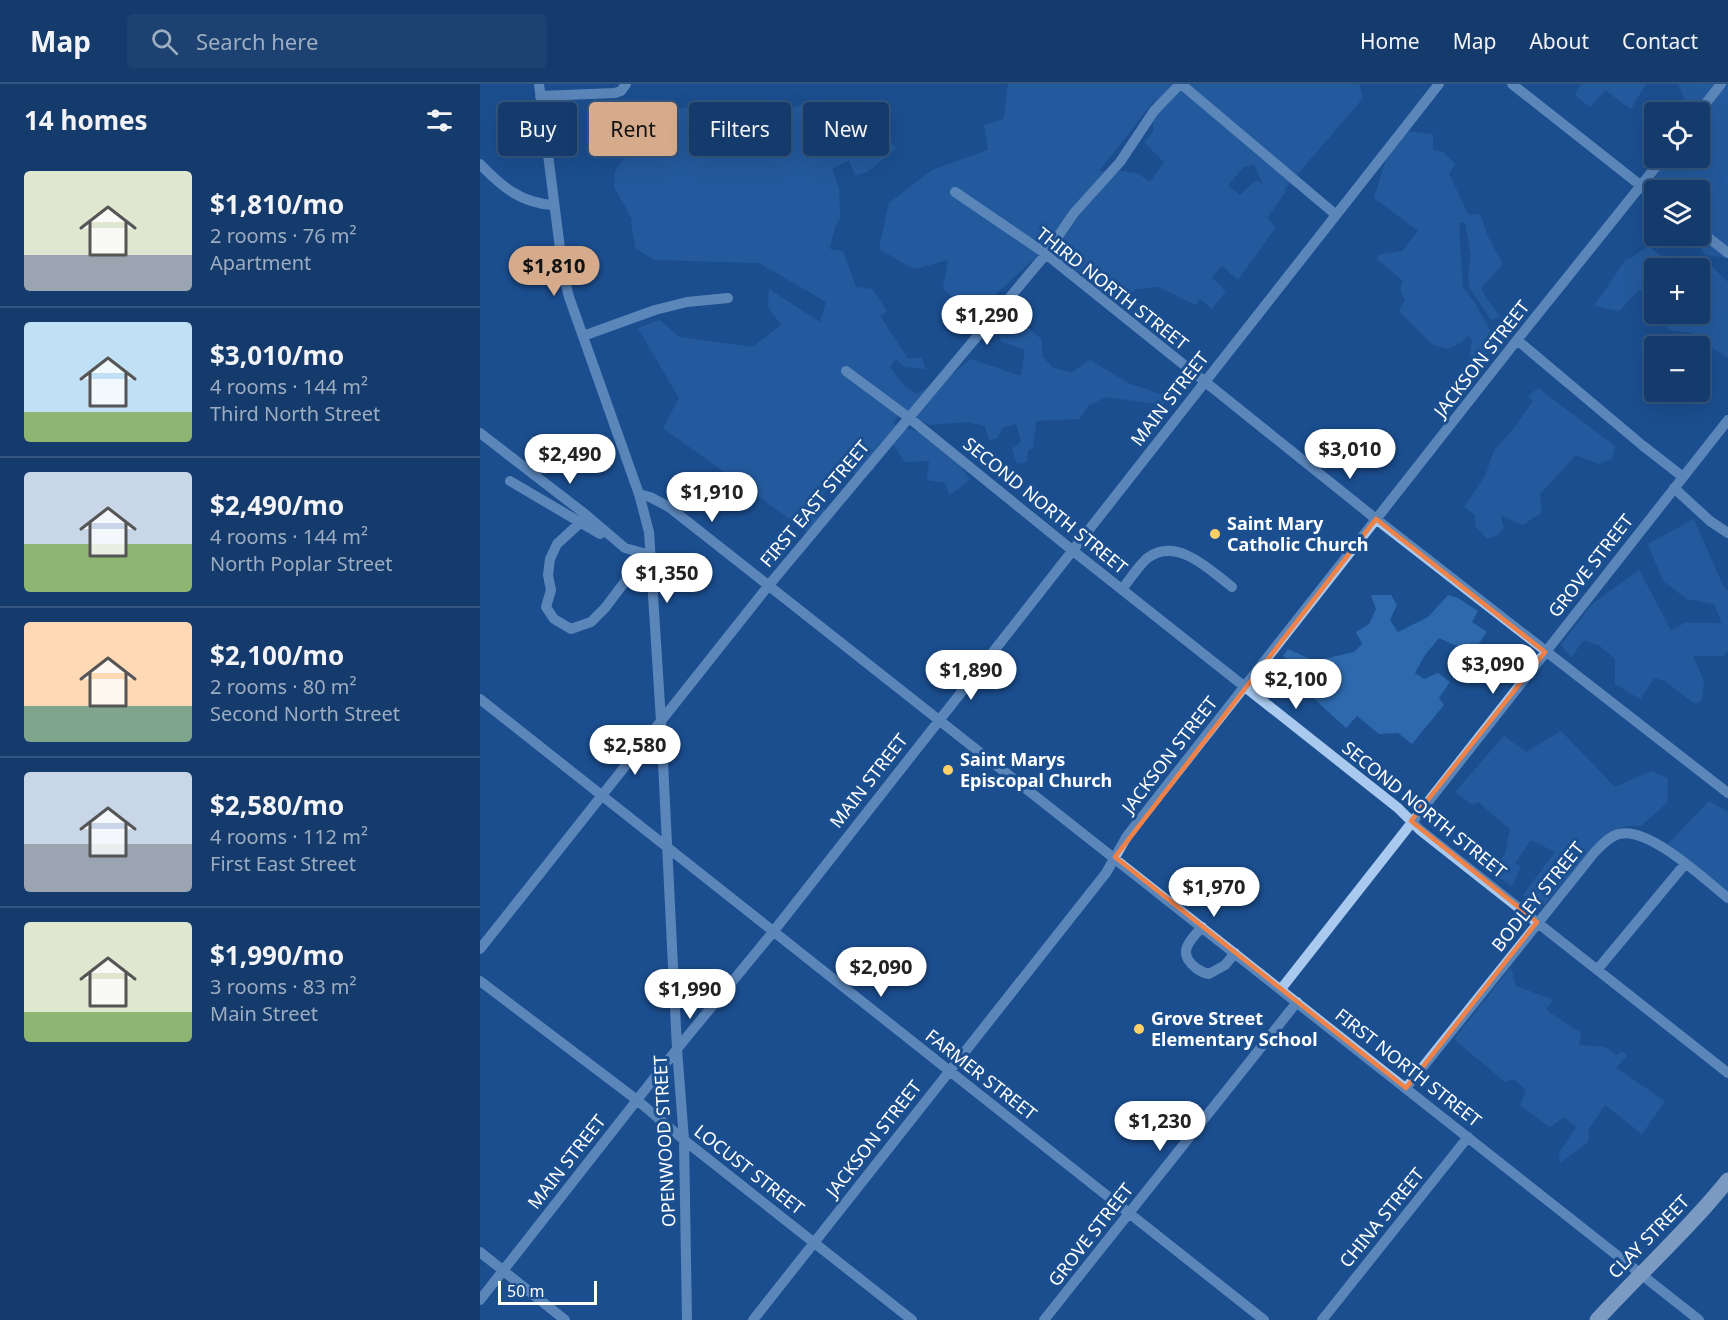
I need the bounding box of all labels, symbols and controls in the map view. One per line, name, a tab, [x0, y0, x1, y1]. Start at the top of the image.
search box	[127, 14, 547, 68]
text: Map	[30, 22, 91, 60]
icon: search	[148, 25, 181, 58]
text: Search here	[196, 26, 318, 56]
text: Home	[1360, 27, 1420, 55]
text: Map	[1453, 27, 1496, 55]
text: About	[1529, 27, 1589, 55]
text: Contact	[1622, 27, 1698, 55]
text: 14 homes	[24, 102, 148, 138]
chip: Buy	[498, 102, 577, 156]
chip: Rent	[589, 102, 677, 156]
chip: Filters	[689, 102, 791, 156]
chip: New	[803, 102, 889, 156]
map controls	[1644, 102, 1710, 402]
button: locate	[1644, 102, 1710, 168]
icon: filters	[423, 104, 456, 137]
button: layers	[1644, 180, 1710, 246]
text: $1,810/mo	[210, 186, 344, 222]
icon: home	[72, 195, 144, 267]
street label: THIRD NORTH STREET	[1032, 221, 1194, 355]
text: 2 rooms · 76 m²	[210, 222, 357, 249]
pin: $1,810	[505, 246, 603, 297]
text: Apartment	[210, 249, 311, 276]
text: $1,810	[523, 252, 585, 279]
button: +	[1644, 258, 1710, 324]
pin: $1,290	[938, 295, 1036, 346]
street label: JACKSON STREET	[1427, 295, 1534, 423]
text: $1,290	[956, 301, 1018, 328]
button: −	[1644, 336, 1710, 402]
text: $3,010/mo	[210, 337, 344, 373]
icon: home	[72, 346, 144, 418]
street label: MAIN STREET	[1125, 346, 1214, 450]
text: 4 rooms · 144 m²	[210, 373, 368, 400]
text: Third North Street	[210, 400, 380, 427]
pin: $3,010	[1301, 429, 1399, 480]
street label: SECOND NORTH STREET	[959, 432, 1133, 579]
pin: $2,490	[521, 434, 619, 485]
street label: FIRST EAST STREET	[754, 435, 874, 572]
text: $3,010	[1319, 435, 1381, 462]
text: $2,490	[539, 440, 601, 467]
pin: $1,910	[663, 472, 761, 523]
text: $1,910	[681, 478, 743, 505]
text: $2,490/mo	[210, 487, 344, 523]
icon: home	[72, 496, 144, 568]
street label: GROVE STREET	[1542, 509, 1638, 622]
place label: Saint Mary Catholic Church	[1227, 511, 1368, 556]
text: 4 rooms · 144 m²	[210, 523, 368, 550]
marker: Saint Mary Catholic Church	[1208, 527, 1222, 541]
text: North Poplar Street	[210, 550, 393, 577]
pin: $1,350	[618, 553, 716, 604]
text: $1,350	[636, 559, 698, 586]
text: $2,100/mo	[210, 637, 344, 673]
pin: $3,090	[1444, 644, 1542, 695]
icon: home	[72, 646, 144, 718]
pin: $1,890	[922, 650, 1020, 701]
text: $3,090	[1462, 650, 1524, 677]
text: $1,890	[940, 656, 1002, 683]
pin: $2,100	[1247, 659, 1345, 710]
text: $2,100	[1265, 665, 1327, 692]
text: 2 rooms · 80 m²	[210, 673, 357, 700]
street label: JACKSON STREET	[1115, 691, 1222, 819]
text: Second North Street	[210, 700, 400, 727]
pin: $2,580	[586, 725, 684, 776]
street label: MAIN STREET	[824, 728, 913, 832]
text: $2,580	[604, 731, 666, 758]
street label: SECOND NORTH STREET	[1338, 736, 1512, 883]
place label: Saint Marys Episcopal Church	[960, 747, 1112, 792]
marker: Saint Marys Episcopal Church	[941, 763, 955, 777]
text: $2,580/mo	[210, 787, 344, 823]
icon: home	[72, 796, 144, 868]
text: 4 rooms · 112 m²	[210, 823, 368, 850]
street label: BODLEY STREET	[1486, 837, 1589, 956]
text: First East Street	[210, 850, 356, 877]
pin: $1,970	[1165, 867, 1263, 918]
text: $1,970	[1183, 873, 1245, 900]
text: $1,990/mo	[210, 937, 344, 973]
icon: home	[72, 946, 144, 1018]
pin: $2,090	[832, 947, 930, 998]
text: $2,090	[850, 953, 912, 980]
pin: $1,990	[641, 969, 739, 1020]
text: 3 rooms · 83 m²	[210, 973, 357, 1000]
text: $1,990	[659, 975, 721, 1002]
text: Main Street	[210, 1000, 318, 1027]
street label: FIRST NORTH STREET	[1331, 1003, 1487, 1132]
place label: Grove Street Elementary School	[1151, 1006, 1318, 1051]
marker: Grove Street Elementary School	[1132, 1022, 1146, 1036]
street label: FARMER STREET	[921, 1023, 1042, 1125]
street label: OPENWOOD STREET	[648, 1054, 680, 1228]
street label: JACKSON STREET	[819, 1075, 926, 1203]
pin: $1,230	[1111, 1101, 1209, 1152]
text: $1,230	[1129, 1107, 1191, 1134]
street label: MAIN STREET	[522, 1109, 611, 1213]
street label: LOCUST STREET	[690, 1119, 810, 1220]
street label: CHINA STREET	[1334, 1162, 1429, 1272]
street label: GROVE STREET	[1042, 1178, 1138, 1291]
street label: CLAY STREET	[1602, 1189, 1694, 1283]
scale bar	[498, 1278, 597, 1306]
text: 50 m	[507, 1280, 544, 1302]

